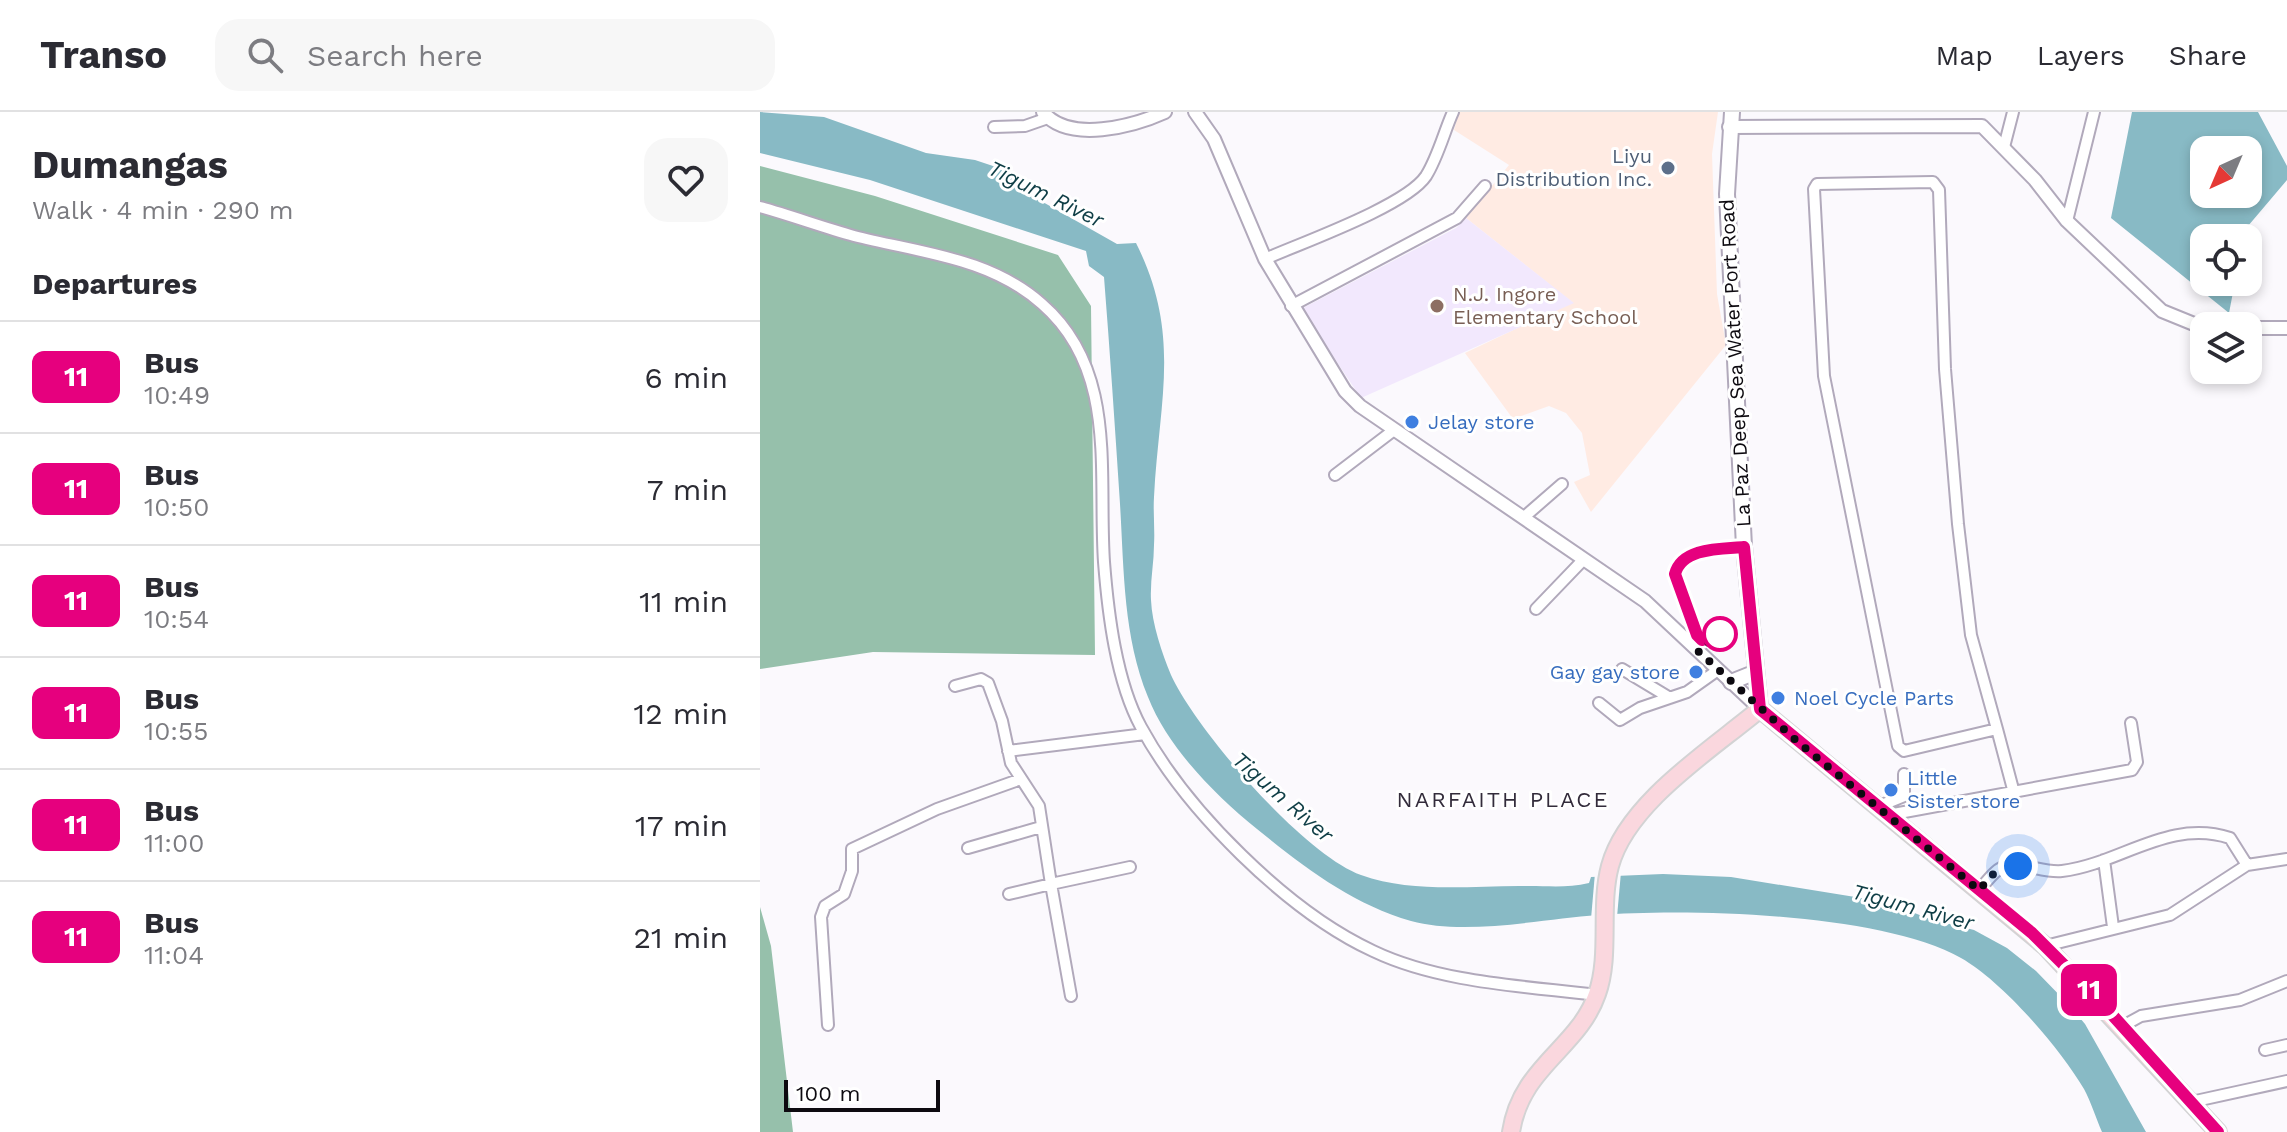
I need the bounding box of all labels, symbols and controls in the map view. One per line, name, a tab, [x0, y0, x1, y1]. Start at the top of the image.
search box	[215, 19, 775, 91]
text: Transo	[40, 33, 167, 77]
icon: search	[243, 33, 287, 77]
text: Search here	[307, 38, 483, 73]
text: Map	[1936, 39, 1993, 72]
text: Layers	[2037, 39, 2125, 72]
text: Share	[2169, 39, 2247, 72]
north arrow	[2190, 136, 2262, 208]
map controls	[2190, 136, 2262, 384]
button: heart	[644, 138, 728, 222]
text: Dumangas	[32, 143, 228, 187]
place label: Liyu Distribution Inc.	[1495, 144, 1652, 191]
water label: Tigum River	[984, 155, 1109, 233]
marker: Liyu Distribution Inc.	[1659, 159, 1677, 177]
text: Walk · 4 min · 290 m	[32, 195, 294, 225]
street label: La Paz Deep Sea Water Port Road	[1714, 198, 1756, 528]
button: locate	[2190, 224, 2262, 296]
text: Departures	[32, 266, 197, 301]
place label: N.J. Ingore Elementary School	[1453, 282, 1637, 329]
marker: N.J. Ingore Elementary School	[1428, 297, 1446, 315]
button: layers	[2190, 312, 2262, 384]
text: Bus	[144, 345, 199, 380]
text: 11	[64, 360, 88, 393]
text: 6 min	[644, 360, 728, 395]
text: 10:49	[144, 380, 210, 410]
place label: Jelay store	[1428, 410, 1535, 434]
marker: Jelay store	[1403, 413, 1421, 431]
text: Bus	[144, 457, 199, 492]
text: 11	[64, 472, 88, 505]
text: 7 min	[647, 472, 728, 507]
text: 10:50	[144, 492, 209, 522]
text: Bus	[144, 569, 199, 604]
text: 11	[64, 584, 88, 617]
text: 11 min	[639, 584, 728, 619]
text: 10:54	[144, 604, 209, 634]
unlabelled marker	[1703, 617, 1737, 651]
place label: Gay gay store	[1550, 660, 1680, 684]
marker: Gay gay store	[1687, 663, 1705, 681]
text: Bus	[144, 681, 199, 716]
place label: Noel Cycle Parts	[1794, 686, 1954, 710]
marker: Noel Cycle Parts	[1769, 689, 1787, 707]
text: 11	[64, 696, 88, 729]
text: 12 min	[633, 696, 728, 731]
text: 10:55	[144, 716, 208, 746]
water label: Tigum River	[1228, 747, 1339, 848]
place label: Little Sister store	[1907, 766, 2020, 813]
marker: Little Sister store	[1882, 781, 1900, 799]
district label: NARFAITH PLACE	[1397, 787, 1609, 812]
text: Bus	[144, 793, 199, 828]
text: 11	[64, 808, 88, 841]
text: 17 min	[635, 808, 728, 843]
text: 11:00	[144, 828, 204, 858]
your location	[1998, 846, 2038, 886]
water label: Tigum River	[1849, 879, 1978, 936]
text: Bus	[144, 905, 199, 940]
text: 11	[64, 920, 88, 953]
text: 21 min	[633, 920, 728, 955]
text: 11:04	[144, 940, 204, 970]
line badge: 11	[2053, 964, 2125, 1016]
text: 11	[2077, 973, 2101, 1006]
scale bar	[784, 1076, 940, 1112]
text: 100 m	[796, 1081, 860, 1106]

